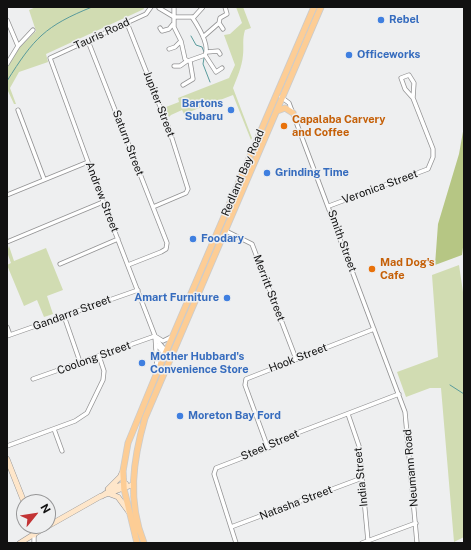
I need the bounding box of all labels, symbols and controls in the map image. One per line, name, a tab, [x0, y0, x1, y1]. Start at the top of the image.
place label: Rebel	[389, 13, 419, 27]
street label: Tauris Road	[72, 15, 132, 53]
marker: Rebel	[376, 15, 386, 25]
place label: Officeworks	[357, 48, 420, 62]
marker: Officeworks	[344, 50, 354, 60]
street label: Jupiter Street	[140, 69, 178, 139]
place label: Bartons Subaru	[182, 97, 223, 123]
marker: Bartons Subaru	[226, 105, 236, 115]
street label: Saturn Street	[109, 108, 147, 178]
place label: Capalaba Carvery and Coffee	[292, 113, 385, 139]
marker: Capalaba Carvery and Coffee	[279, 121, 289, 131]
street label: Redland Bay Road	[219, 128, 267, 218]
street label: Andrew Street	[82, 160, 122, 234]
place label: Grinding Time	[275, 166, 349, 180]
street label: Veronica Street	[340, 167, 420, 207]
marker: Grinding Time	[262, 168, 272, 178]
street label: Smith Street	[325, 208, 359, 274]
place label: Foodary	[201, 232, 244, 246]
marker: Foodary	[188, 234, 198, 244]
street label: Merritt Street	[250, 253, 288, 323]
place label: Mad Dog's Cafe	[380, 256, 435, 282]
marker: Mad Dog's Cafe	[367, 264, 377, 274]
place label: Amart Furniture	[134, 291, 219, 305]
street label: Gandarra Street	[31, 293, 113, 333]
marker: Amart Furniture	[222, 293, 232, 303]
street label: Coolong Street	[55, 339, 133, 377]
street label: Hook Street	[267, 341, 329, 375]
place label: Mother Hubbard's Convenience Store	[150, 350, 249, 376]
marker: Mother Hubbard's Convenience Store	[137, 358, 147, 368]
place label: Moreton Bay Ford	[188, 409, 281, 423]
marker: Moreton Bay Ford	[175, 411, 185, 421]
street label: Steel Street	[239, 427, 301, 463]
street label: Neumann Road	[401, 429, 421, 507]
street label: India Street	[351, 447, 371, 507]
street label: Natasha Street	[258, 483, 334, 523]
north arrow	[16, 494, 56, 534]
text: N	[38, 502, 53, 515]

